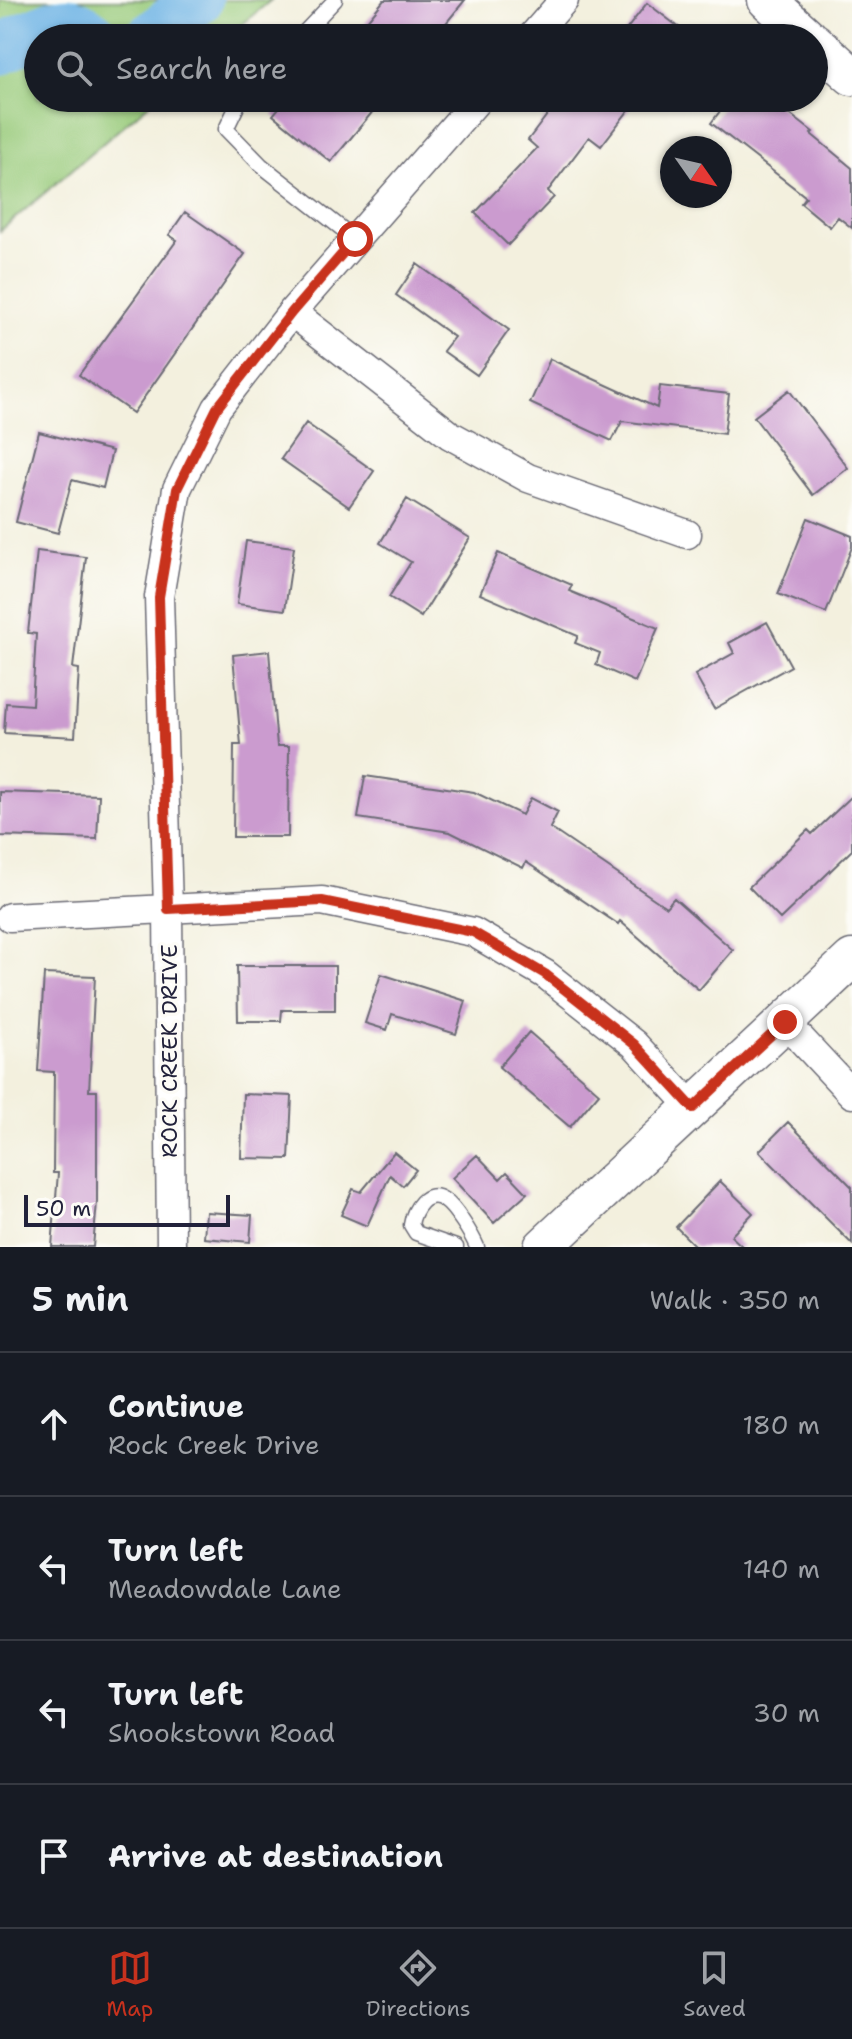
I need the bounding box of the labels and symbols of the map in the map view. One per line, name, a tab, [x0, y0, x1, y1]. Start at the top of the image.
north arrow	[660, 136, 732, 208]
route start	[337, 221, 373, 257]
street label: ROCK CREEK DRIVE	[155, 944, 184, 1158]
route end	[767, 1004, 803, 1040]
scale bar	[24, 1191, 230, 1227]

